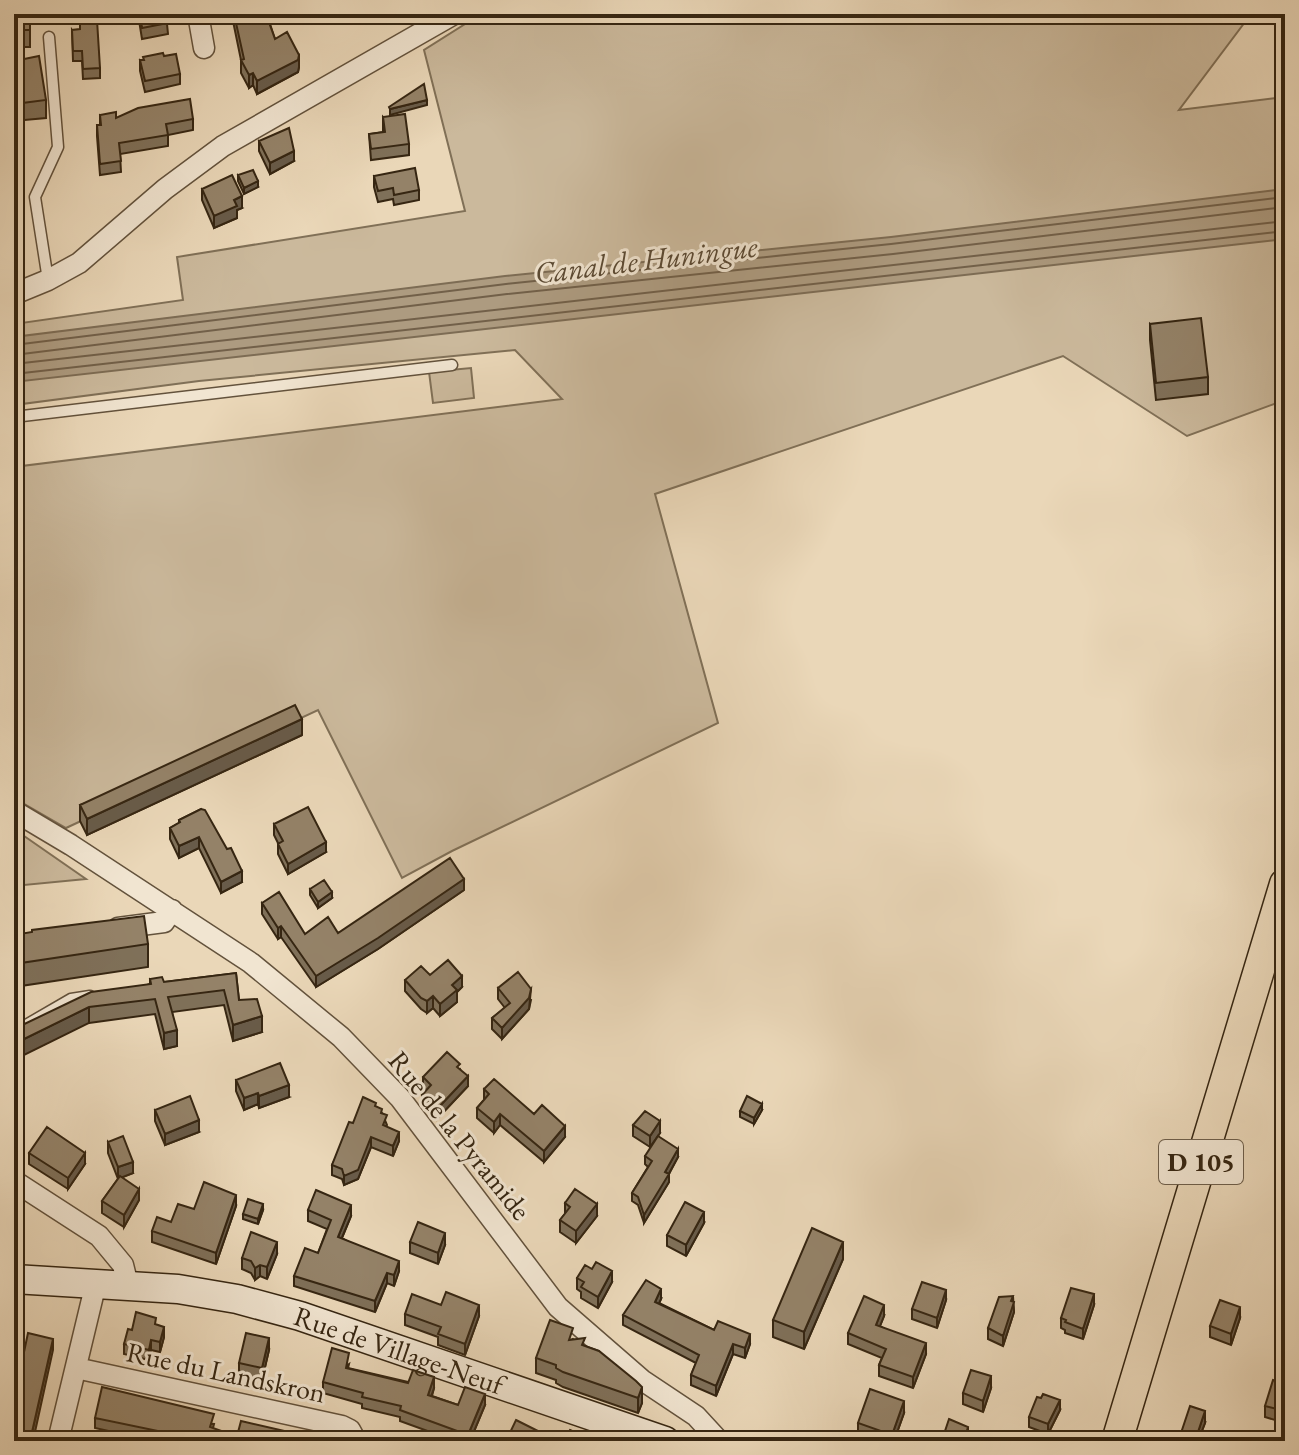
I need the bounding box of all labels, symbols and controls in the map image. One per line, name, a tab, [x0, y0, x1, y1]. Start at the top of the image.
water label: Canal de Huningue	[532, 226, 760, 293]
street label: Rue de la Pyramide	[381, 1043, 539, 1227]
road number: D 105	[1159, 1140, 1243, 1184]
street label: Rue de Village-Neuf	[289, 1297, 511, 1403]
street label: Rue du Landskron	[123, 1333, 329, 1411]

